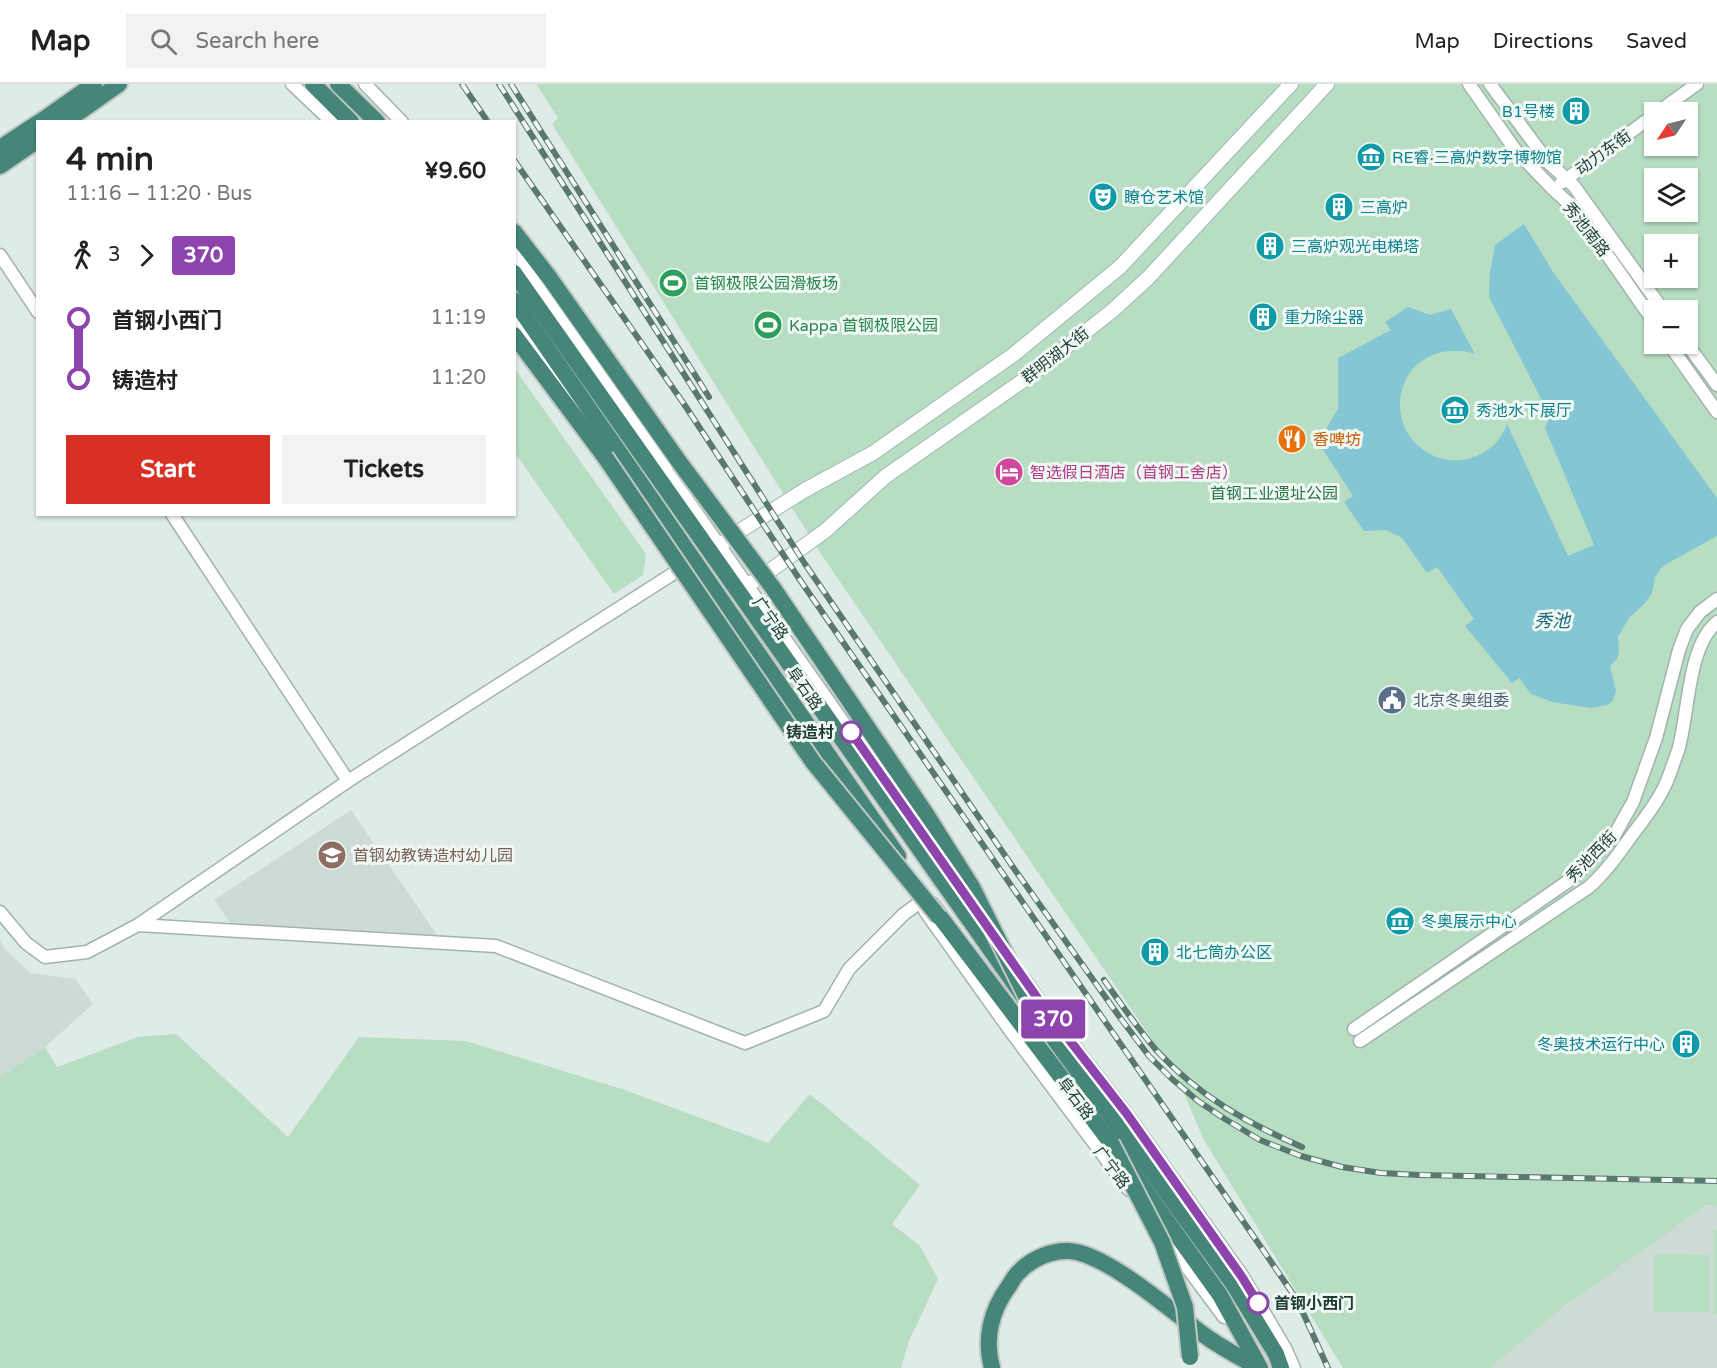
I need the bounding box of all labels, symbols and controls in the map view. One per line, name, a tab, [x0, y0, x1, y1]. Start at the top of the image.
search box	[126, 14, 546, 68]
text: Map	[30, 24, 90, 58]
icon: search	[147, 25, 180, 58]
text: Search here	[195, 28, 319, 54]
text: Map	[1414, 29, 1460, 54]
text: Directions	[1493, 29, 1593, 54]
text: Saved	[1626, 29, 1687, 54]
building icon: B1号楼	[1560, 95, 1592, 127]
place label: B1号楼	[1502, 102, 1555, 122]
north arrow	[1644, 102, 1698, 156]
map controls	[1644, 102, 1698, 354]
street label: 动力东街	[1572, 126, 1635, 180]
text: 4 min	[66, 140, 154, 179]
museum icon: RE睿·三高炉数字博物馆	[1355, 141, 1387, 173]
place label: RE睿·三高炉数字博物馆	[1392, 148, 1562, 168]
text: ¥9.60	[424, 158, 486, 184]
button: layers	[1644, 168, 1698, 222]
theatre icon: 瞭仓艺术馆	[1087, 181, 1119, 213]
text: 11:16 – 11:20 · Bus	[66, 182, 252, 206]
place label: 瞭仓艺术馆	[1124, 188, 1204, 208]
building icon: 三高炉	[1323, 191, 1355, 223]
place label: 三高炉	[1360, 198, 1408, 218]
street label: 秀池南路	[1559, 198, 1614, 261]
building icon: 三高炉观光电梯塔	[1254, 230, 1286, 262]
button: +	[1644, 234, 1698, 288]
place label: 三高炉观光电梯塔	[1291, 237, 1419, 257]
icon: walk	[66, 239, 99, 272]
icon: forward	[130, 239, 163, 272]
text: 3	[108, 243, 121, 267]
text: 370	[184, 243, 223, 268]
sports icon: 首钢极限公园滑板场	[657, 267, 689, 299]
place label: 首钢极限公园滑板场	[694, 274, 838, 294]
button: −	[1644, 300, 1698, 354]
building icon: 重力除尘器	[1247, 301, 1279, 333]
text: 11:19	[431, 306, 486, 330]
text: 首钢小西门	[112, 308, 222, 334]
place label: 重力除尘器	[1284, 308, 1364, 328]
sports icon: Kappa 首钢极限公园	[752, 309, 784, 341]
place label: Kappa 首钢极限公园	[789, 316, 938, 336]
street label: 群明湖大街	[1018, 323, 1093, 388]
text: 11:20	[431, 366, 486, 390]
text: 铸造村	[112, 368, 178, 394]
museum icon: 秀池水下展厅	[1439, 394, 1471, 426]
place label: 秀池水下展厅	[1476, 401, 1572, 421]
restaurant icon: 香啤坊	[1276, 423, 1308, 455]
place label: 香啤坊	[1313, 430, 1361, 450]
button: Start	[66, 435, 270, 504]
button: Tickets	[282, 435, 486, 504]
hotel icon: 智选假日酒店（首钢工舍店）	[993, 456, 1025, 488]
place label: 智选假日酒店（首钢工舍店）	[1030, 463, 1238, 483]
park label: 首钢工业遗址公园	[1210, 484, 1338, 504]
street label: 广宁路	[748, 593, 792, 644]
water label: 秀池	[1534, 610, 1572, 632]
street label: 阜石路	[782, 663, 826, 714]
public building icon: 北京冬奥组委	[1376, 684, 1408, 716]
place label: 北京冬奥组委	[1413, 691, 1509, 711]
marker: 铸造村	[840, 721, 862, 743]
place label: 铸造村	[786, 723, 834, 743]
street label: 秀池西街	[1562, 827, 1621, 887]
school or university icon: 首钢幼教铸造村幼儿园	[316, 839, 348, 871]
place label: 首钢幼教铸造村幼儿园	[353, 846, 513, 866]
museum icon: 冬奥展示中心	[1384, 905, 1416, 937]
place label: 冬奥展示中心	[1421, 912, 1517, 932]
building icon: 北七筒办公区	[1139, 936, 1171, 968]
place label: 北七筒办公区	[1176, 943, 1272, 963]
line badge: 370	[1018, 1000, 1088, 1038]
text: 370	[1033, 1007, 1073, 1032]
building icon: 冬奥技术运行中心	[1670, 1028, 1702, 1060]
place label: 冬奥技术运行中心	[1537, 1035, 1665, 1055]
street label: 阜石路	[1053, 1073, 1098, 1124]
street label: 广宁路	[1089, 1142, 1134, 1193]
marker: 首钢小西门	[1247, 1292, 1269, 1314]
place label: 首钢小西门	[1274, 1294, 1354, 1314]

